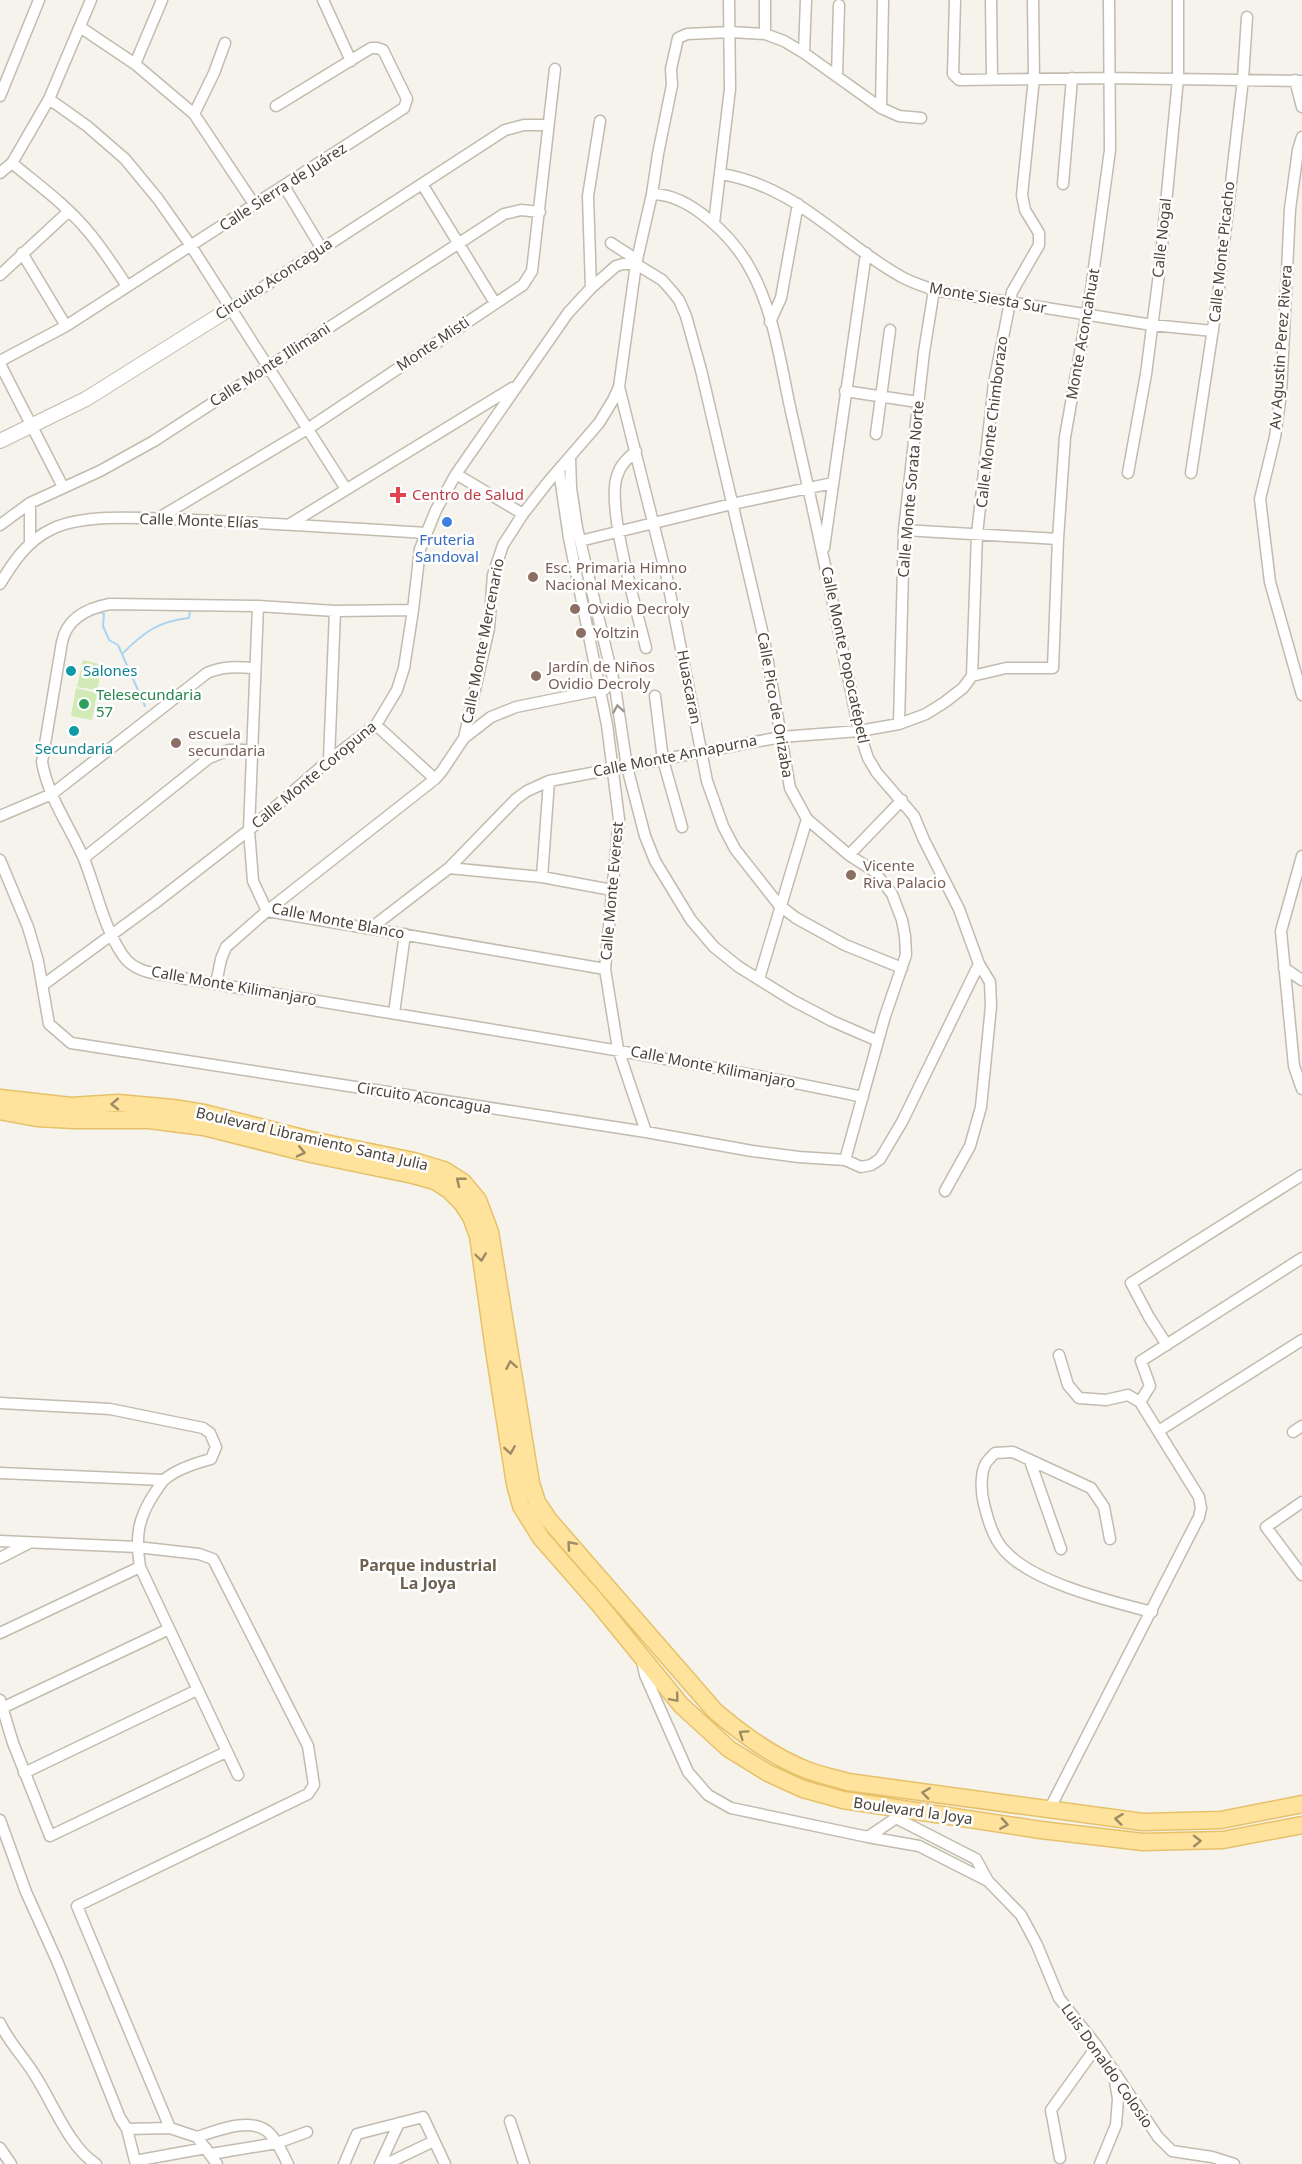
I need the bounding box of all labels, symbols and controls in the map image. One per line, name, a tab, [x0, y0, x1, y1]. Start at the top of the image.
street label: Calle Sierra de Juárez	[215, 138, 350, 235]
street label: Calle Monte Picacho	[1204, 180, 1238, 323]
street label: Calle Nogal	[1147, 197, 1175, 279]
street label: Circuito Aconcagua	[211, 233, 336, 323]
street label: Av Agustin Perez Rivera	[1264, 264, 1296, 430]
street label: Monte Aconcahuat	[1061, 266, 1103, 401]
street label: Monte Siesta Sur	[928, 277, 1048, 317]
street label: Monte Misti	[392, 311, 473, 375]
street label: Calle Monte Illimani	[205, 318, 334, 411]
street label: Calle Monte Chimborazo	[971, 335, 1011, 509]
street label: Calle Monte Sorata Norte	[892, 400, 928, 578]
place label: Centro de Salud	[412, 484, 524, 504]
marker: Centro de Salud	[389, 486, 407, 504]
street label: Calle Monte Elías	[139, 508, 259, 532]
marker: Fruteria Sandoval	[440, 515, 454, 529]
place label: Fruteria Sandoval	[415, 529, 479, 566]
street label: Calle Monte Mercenario	[456, 556, 508, 725]
place label: Esc. Primaria Himno Nacional Mexicano.	[545, 557, 687, 594]
street label: Calle Monte Popocatépetl	[817, 564, 875, 745]
marker: Esc. Primaria Himno Nacional Mexicano.	[526, 570, 540, 584]
place label: Ovidio Decroly	[587, 598, 690, 618]
marker: Ovidio Decroly	[568, 602, 582, 616]
place label: Yoltzin	[593, 622, 639, 642]
marker: Yoltzin	[574, 626, 588, 640]
street label: Calle Pico de Orizaba	[753, 630, 799, 779]
street label: Huascaran	[673, 648, 707, 726]
place label: Jardín de Niños Ovidio Decroly	[546, 656, 655, 693]
place label: Salones	[83, 660, 138, 680]
marker: Salones	[64, 664, 78, 678]
marker: Jardín de Niños Ovidio Decroly	[529, 669, 543, 683]
place label: Telesecundaria 57	[96, 684, 202, 721]
marker: Telesecundaria 57	[77, 697, 91, 711]
one-way arrow	[612, 704, 625, 714]
street label: Calle Monte Coropuna	[247, 716, 380, 832]
place label: escuela secundaria	[188, 723, 266, 760]
marker: Secundaria	[67, 724, 81, 738]
street label: Calle Monte Annapurna	[591, 729, 759, 781]
marker: escuela secundaria	[169, 736, 183, 750]
place label: Secundaria	[35, 738, 113, 758]
street label: Calle Monte Everest	[595, 820, 627, 961]
place label: Vicente Riva Palacio	[863, 855, 946, 892]
marker: Vicente Riva Palacio	[844, 868, 858, 882]
street label: Calle Monte Blanco	[270, 897, 407, 943]
street label: Calle Monte Kilimanjaro	[150, 961, 318, 1009]
street label: Calle Monte Kilimanjaro	[629, 1040, 797, 1092]
street label: Circuito Aconcagua	[356, 1077, 493, 1117]
one-way arrow	[110, 1097, 119, 1110]
street label: Boulevard Libramiento Santa Julia	[194, 1102, 430, 1174]
one-way arrow	[296, 1145, 306, 1158]
one-way arrow	[456, 1177, 467, 1188]
one-way arrow	[474, 1252, 486, 1261]
one-way arrow	[505, 1360, 518, 1370]
one-way arrow	[503, 1445, 515, 1454]
one-way arrow	[567, 1541, 578, 1552]
district label: Parque industrial La Joya	[359, 1554, 497, 1594]
one-way arrow	[668, 1691, 679, 1702]
one-way arrow	[739, 1730, 750, 1741]
one-way arrow	[921, 1787, 930, 1799]
street label: Boulevard la Joya	[852, 1792, 974, 1828]
one-way arrow	[1115, 1813, 1124, 1825]
one-way arrow	[999, 1818, 1008, 1830]
one-way arrow	[1193, 1835, 1202, 1847]
street label: Luis Donaldo Colosio	[1057, 1999, 1158, 2132]

